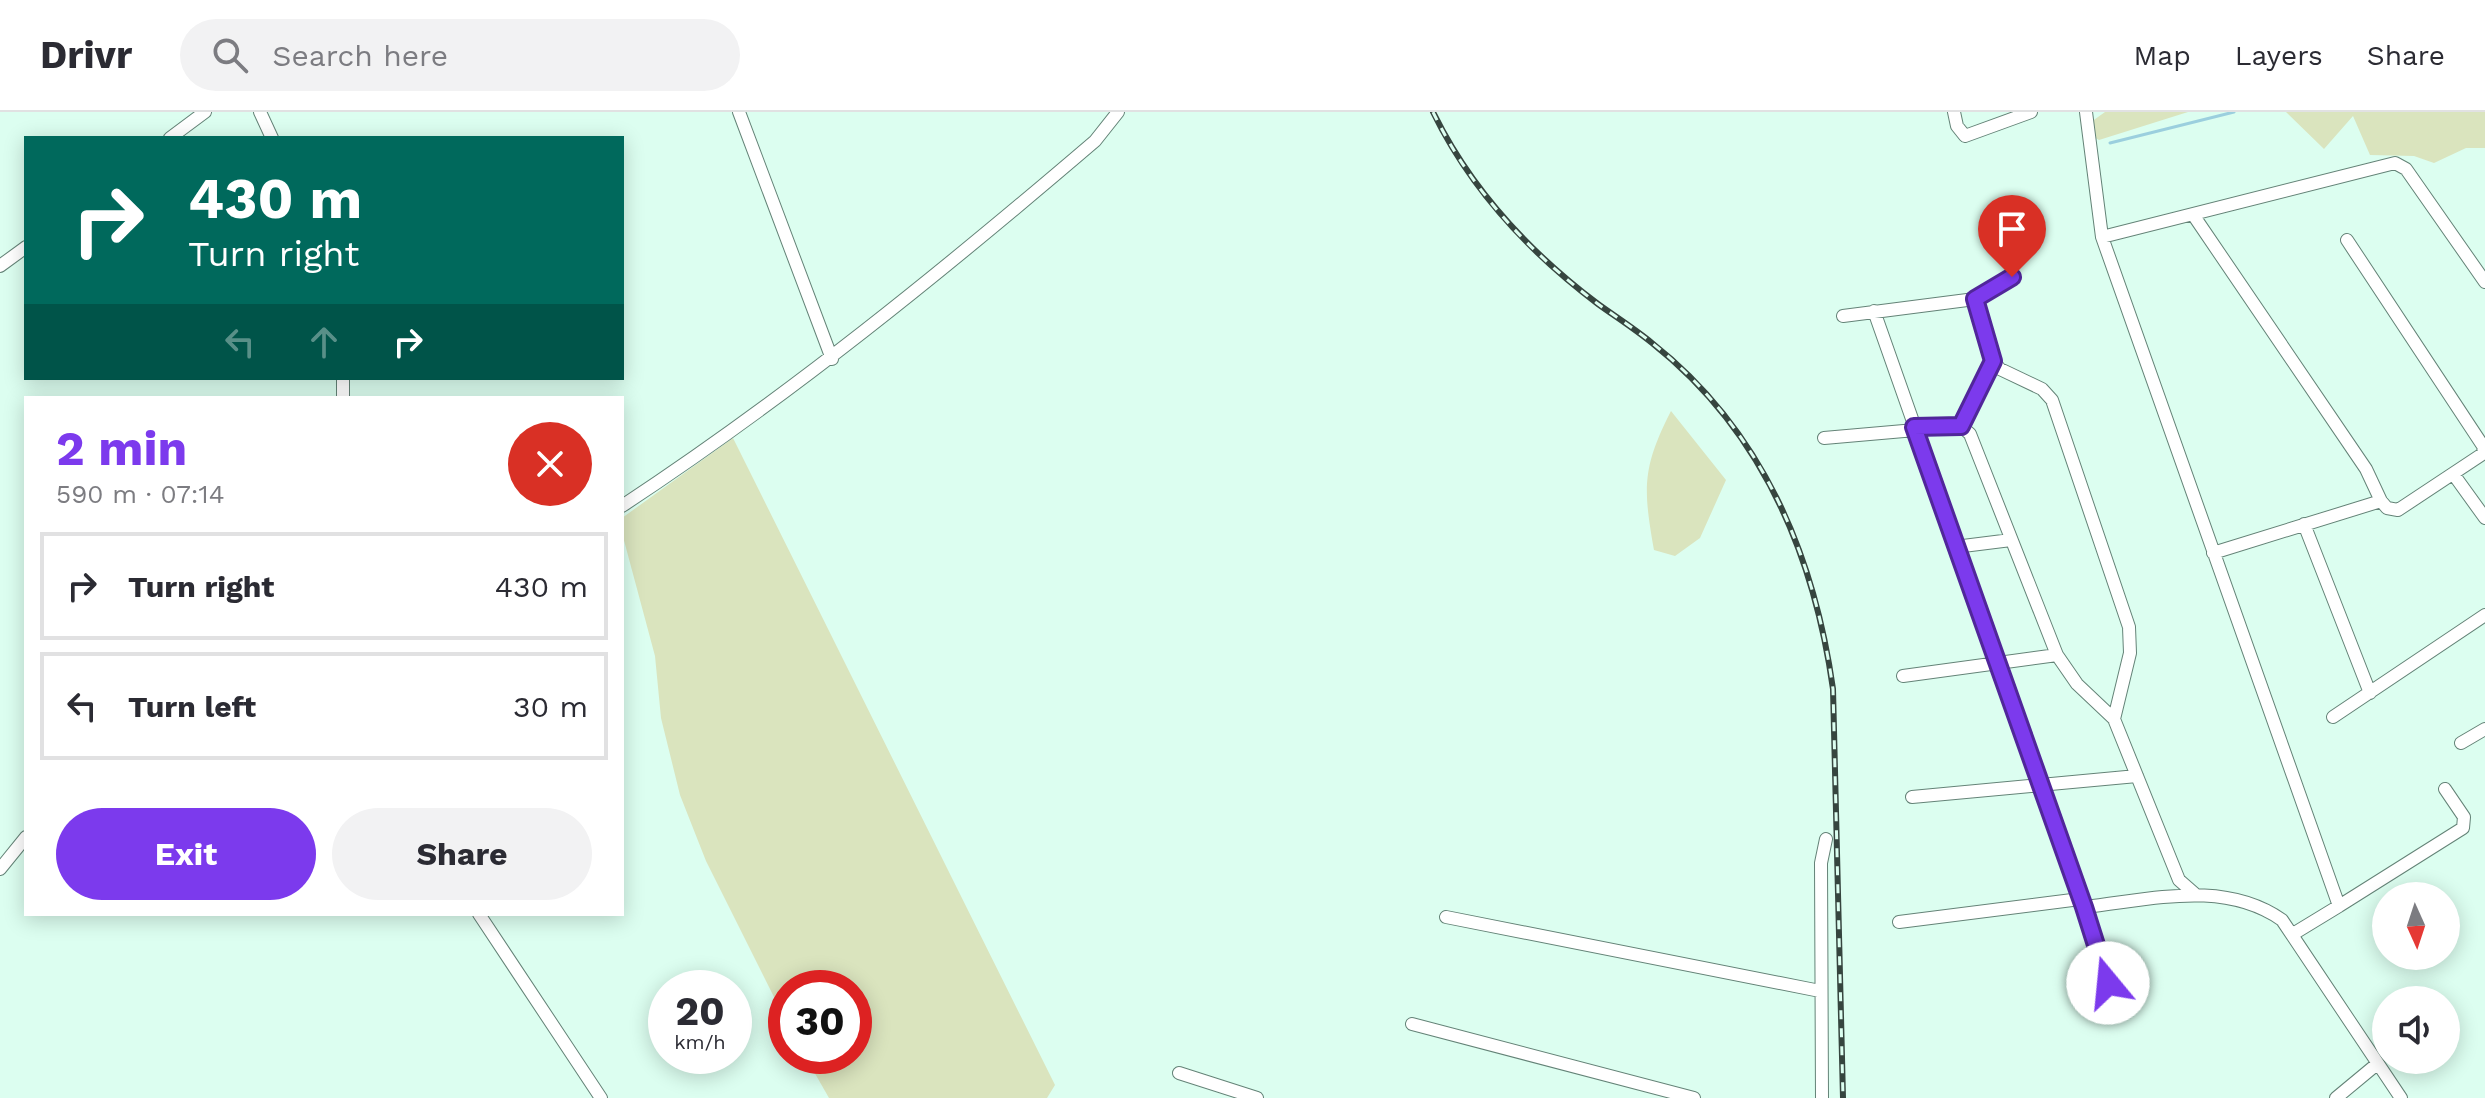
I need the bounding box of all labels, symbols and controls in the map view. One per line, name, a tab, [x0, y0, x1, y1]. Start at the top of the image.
search box	[180, 19, 740, 91]
text: Drivr	[40, 33, 132, 77]
icon: search	[208, 33, 252, 77]
text: Search here	[272, 38, 448, 73]
text: Map	[2134, 39, 2191, 72]
text: Layers	[2235, 39, 2323, 72]
text: Share	[2367, 39, 2445, 72]
text: 430 m	[188, 166, 362, 232]
icon: right	[56, 168, 160, 272]
pin	[1978, 195, 2046, 277]
icon: arrive	[1990, 207, 2034, 251]
text: Turn right	[188, 233, 359, 275]
icon: left	[218, 320, 262, 364]
icon: ahead	[302, 320, 346, 364]
icon: right	[386, 320, 430, 364]
text: 2 min	[56, 420, 187, 477]
button: close	[508, 422, 592, 506]
text: 590 m · 07:14	[56, 479, 225, 509]
icon: right	[60, 564, 104, 608]
text: Turn right	[128, 569, 274, 604]
text: 430 m	[495, 569, 588, 604]
icon: left	[60, 684, 104, 728]
text: Turn left	[128, 689, 256, 724]
text: 30 m	[513, 689, 588, 724]
button: Exit	[56, 808, 316, 900]
button: Share	[332, 808, 592, 900]
north arrow	[2372, 882, 2460, 970]
map controls	[2372, 882, 2460, 1074]
position arrow	[2066, 941, 2150, 1025]
speed limit sign: 30	[768, 970, 872, 1074]
button: sound	[2372, 986, 2460, 1074]
text: 20	[675, 988, 725, 1035]
text: km/h	[674, 1030, 726, 1054]

